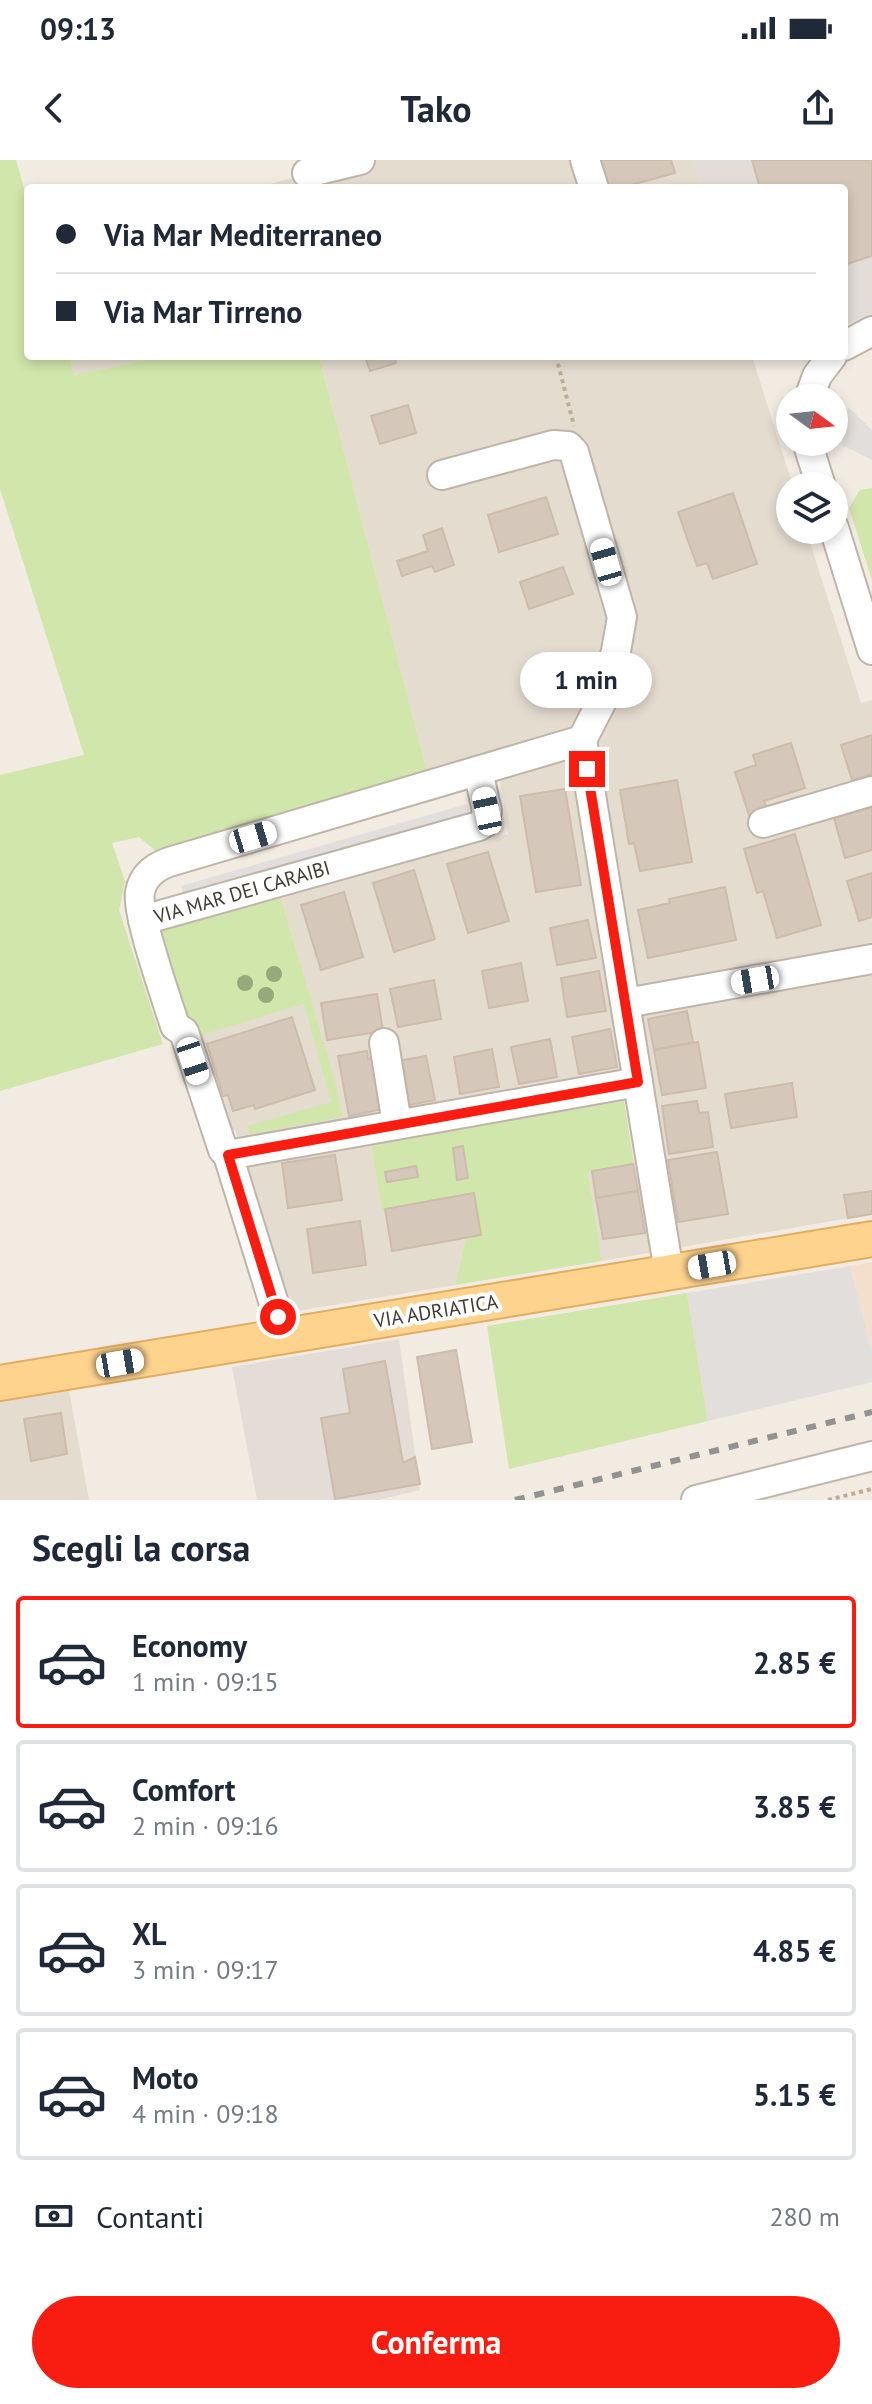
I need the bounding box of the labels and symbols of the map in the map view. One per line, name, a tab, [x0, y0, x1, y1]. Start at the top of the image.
north arrow	[776, 384, 848, 456]
car	[588, 536, 624, 588]
callout: 1 min	[521, 653, 653, 709]
route end	[569, 751, 605, 787]
car	[470, 785, 504, 837]
car	[227, 819, 279, 855]
street label: VIA MAR DEI CARAIBI	[150, 854, 333, 930]
car	[729, 964, 781, 996]
car	[174, 1034, 212, 1088]
car	[686, 1249, 738, 1281]
street label: VIA ADRIATICA	[371, 1288, 500, 1334]
route start	[260, 1299, 296, 1335]
car	[94, 1347, 146, 1379]

